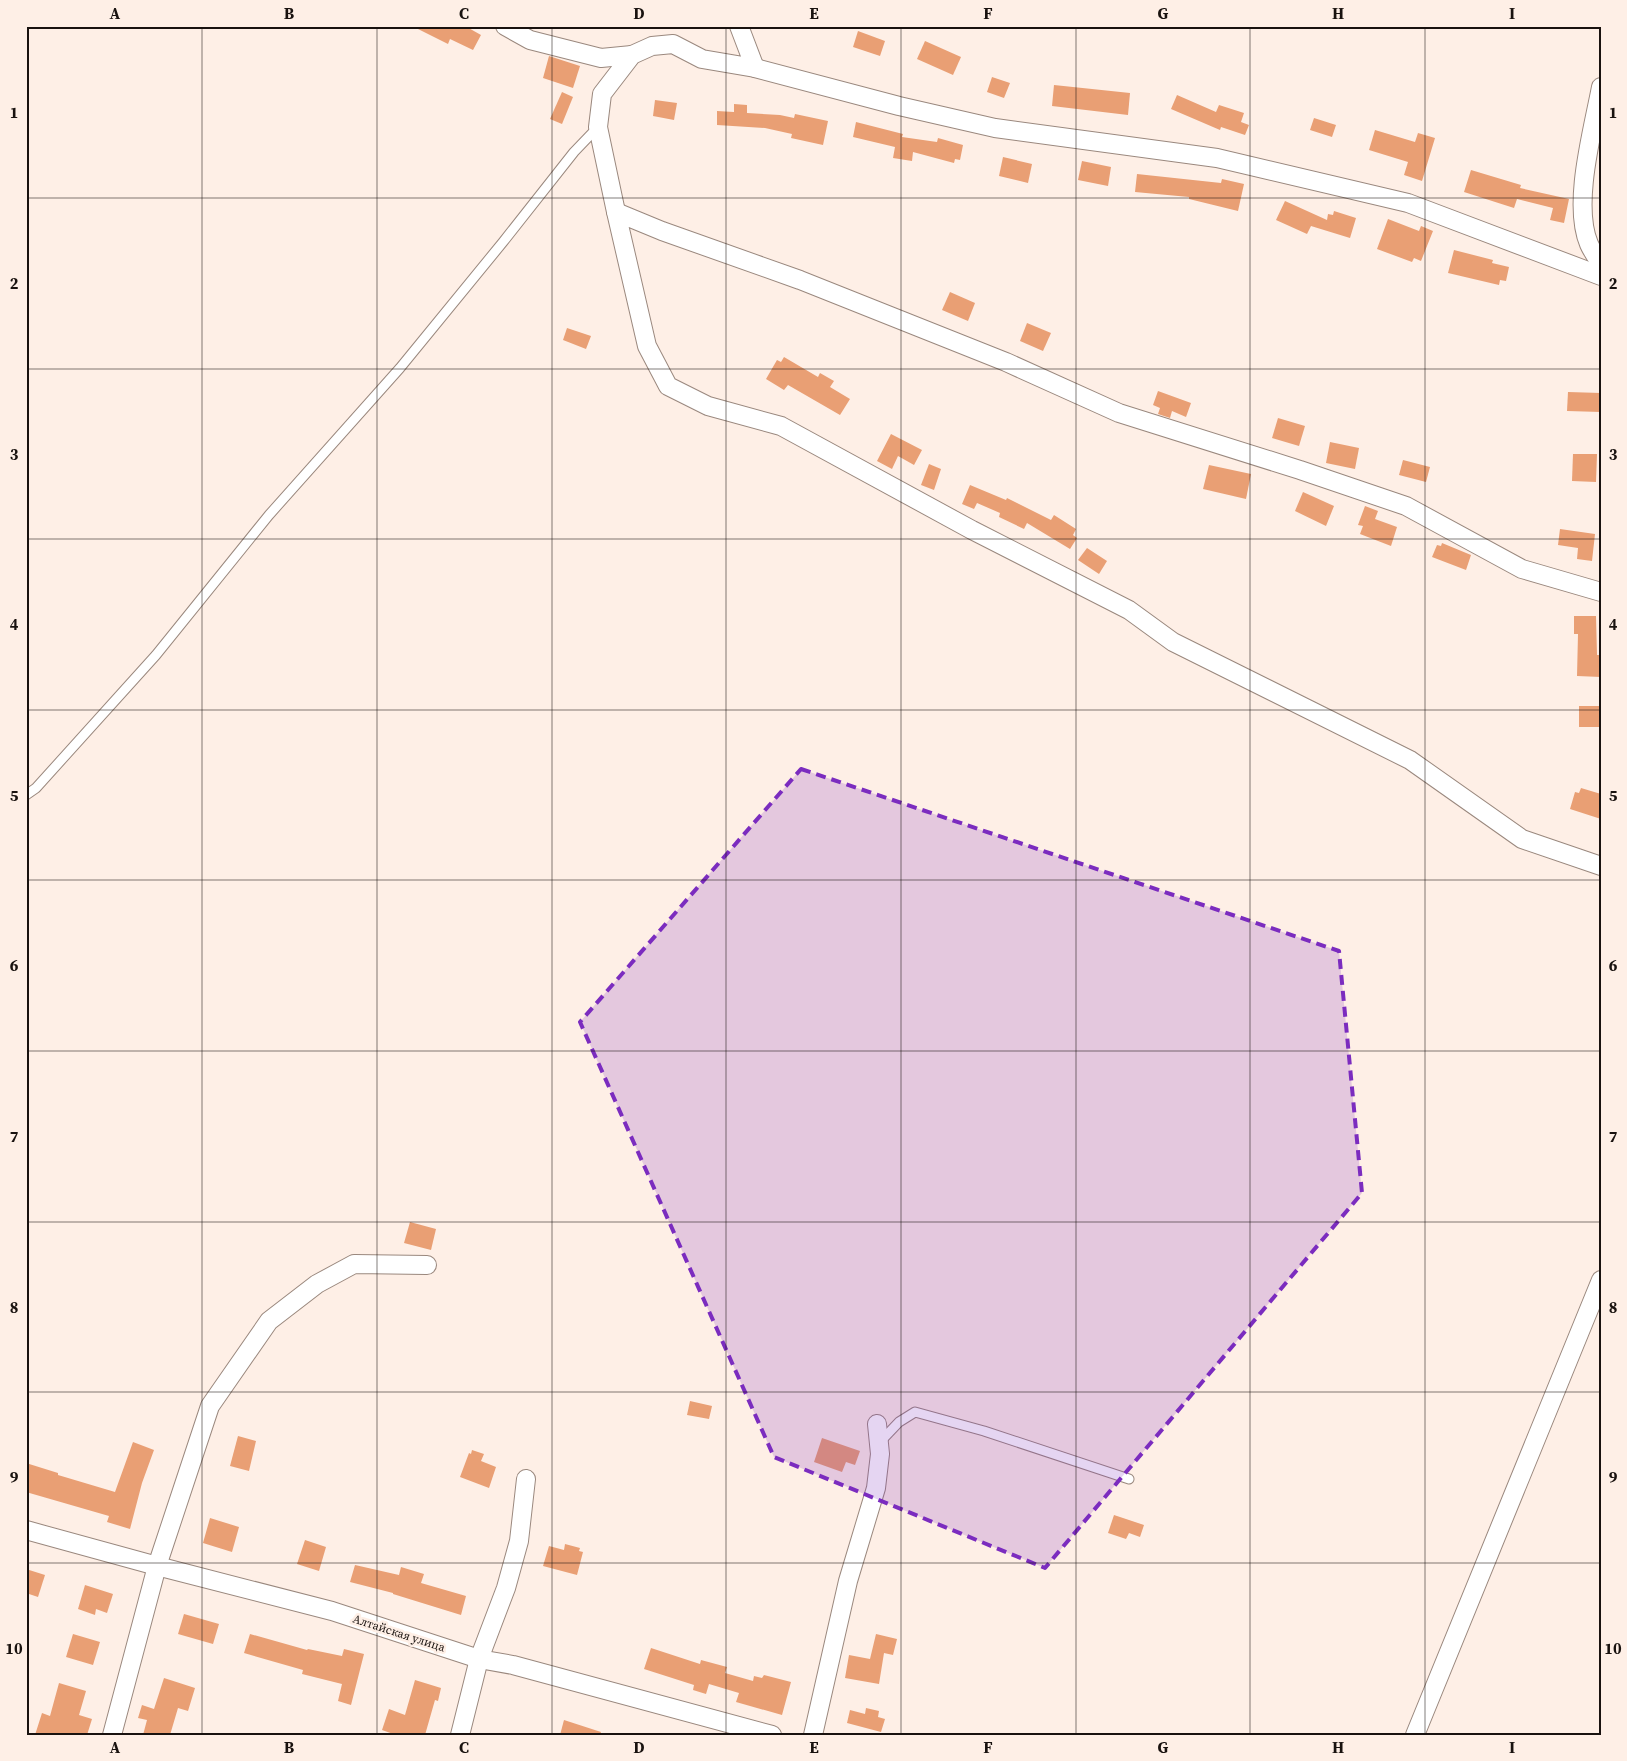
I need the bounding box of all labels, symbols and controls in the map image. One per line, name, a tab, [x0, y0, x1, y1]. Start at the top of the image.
text: A	[110, 2, 121, 24]
text: B	[284, 2, 295, 24]
text: C	[459, 2, 469, 24]
text: D	[633, 2, 645, 24]
text: E	[809, 2, 819, 24]
text: F	[983, 2, 993, 24]
text: G	[1158, 2, 1169, 24]
text: H	[1332, 2, 1344, 24]
text: I	[1509, 2, 1515, 24]
text: 1	[10, 101, 18, 123]
text: 1	[1609, 101, 1617, 123]
text: 2	[10, 272, 19, 294]
text: 2	[1609, 272, 1618, 294]
text: 3	[10, 443, 19, 465]
text: 3	[1609, 443, 1618, 465]
text: 4	[10, 613, 19, 635]
text: 4	[1609, 613, 1618, 635]
text: 5	[10, 784, 19, 806]
text: 5	[1609, 784, 1618, 806]
text: 6	[10, 954, 19, 976]
text: 6	[1609, 954, 1618, 976]
text: 7	[10, 1125, 19, 1147]
text: 7	[1609, 1125, 1618, 1147]
text: 8	[10, 1296, 18, 1318]
text: 8	[1609, 1296, 1617, 1318]
text: 9	[10, 1466, 19, 1488]
text: 9	[1609, 1466, 1618, 1488]
street label: Алтайская улица	[351, 1611, 448, 1656]
text: 10	[5, 1637, 23, 1659]
text: 10	[1604, 1637, 1622, 1659]
text: A	[110, 1736, 121, 1758]
text: B	[284, 1736, 295, 1758]
text: C	[459, 1736, 469, 1758]
text: D	[633, 1736, 645, 1758]
text: E	[809, 1736, 819, 1758]
text: F	[983, 1736, 993, 1758]
text: G	[1158, 1736, 1169, 1758]
text: H	[1332, 1736, 1344, 1758]
text: I	[1509, 1736, 1515, 1758]

